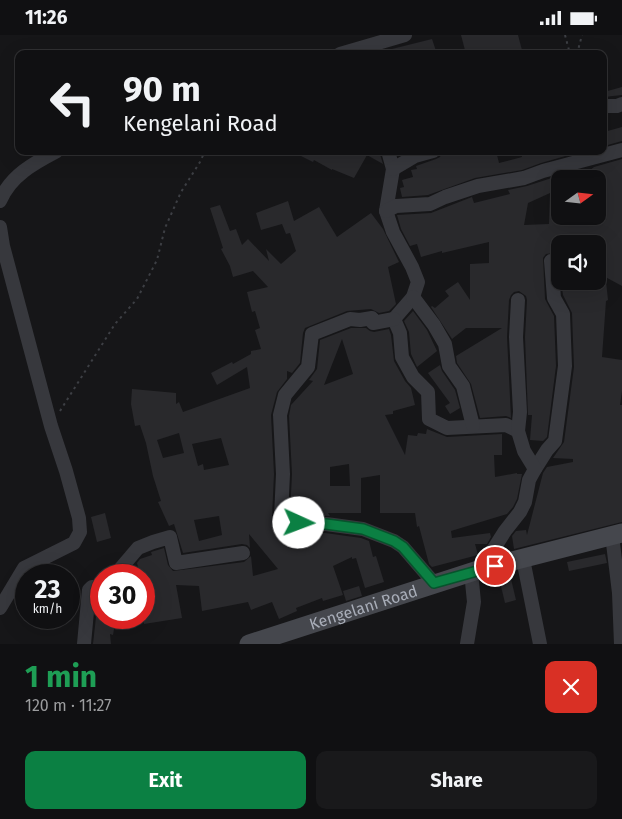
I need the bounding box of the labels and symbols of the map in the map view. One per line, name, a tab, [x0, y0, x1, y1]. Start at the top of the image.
north arrow	[551, 170, 606, 225]
position arrow	[272, 496, 324, 548]
pin	[474, 545, 516, 587]
speed limit sign: 30	[90, 564, 155, 629]
street label: Kengelani Road	[307, 581, 420, 634]

